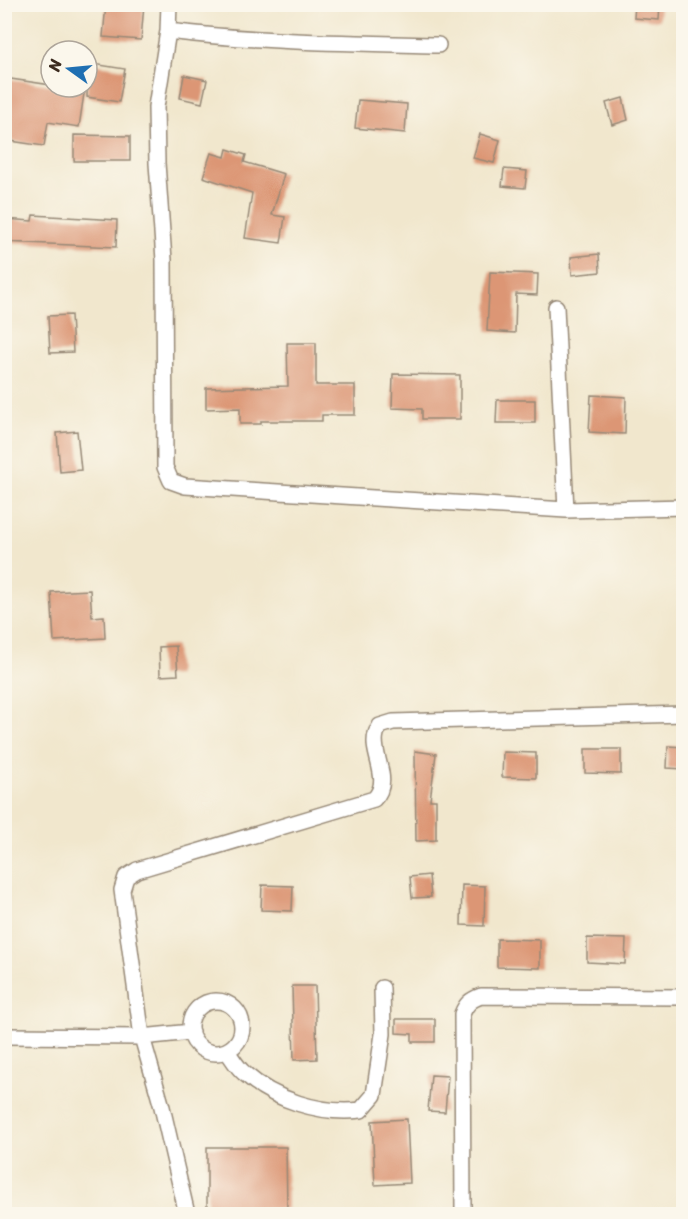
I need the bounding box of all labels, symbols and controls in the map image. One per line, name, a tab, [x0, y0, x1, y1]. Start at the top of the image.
north arrow	[39, 39, 99, 99]
text: N	[39, 55, 71, 75]

